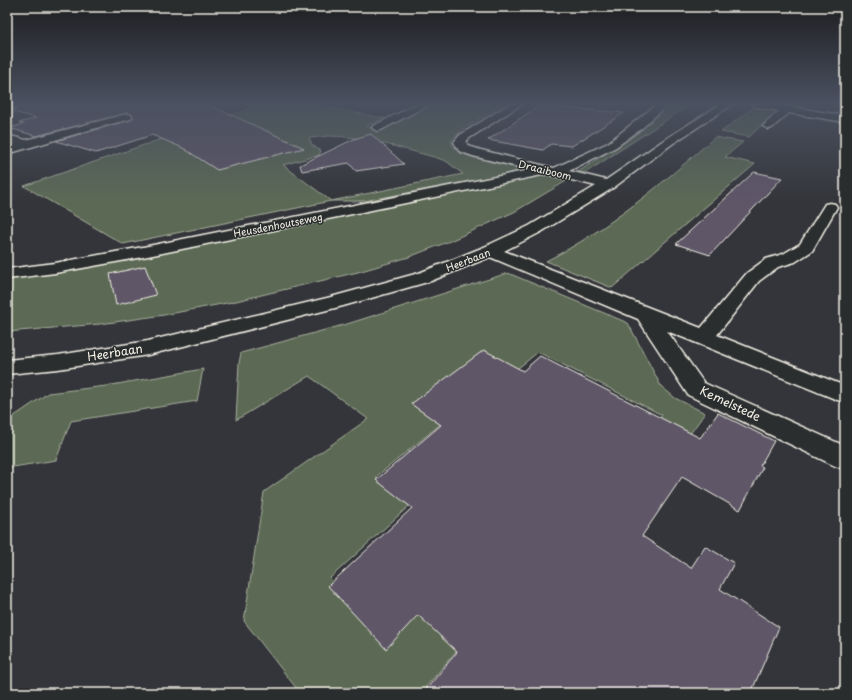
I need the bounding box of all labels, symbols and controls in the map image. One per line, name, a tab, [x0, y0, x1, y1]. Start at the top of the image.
street label: Draaiboom	[517, 156, 573, 183]
street label: Heusdenhoutseweg	[232, 209, 324, 241]
street label: Heerbaan	[443, 244, 492, 275]
street label: Heerbaan	[86, 339, 144, 365]
street label: Kemelstede	[697, 381, 764, 425]

